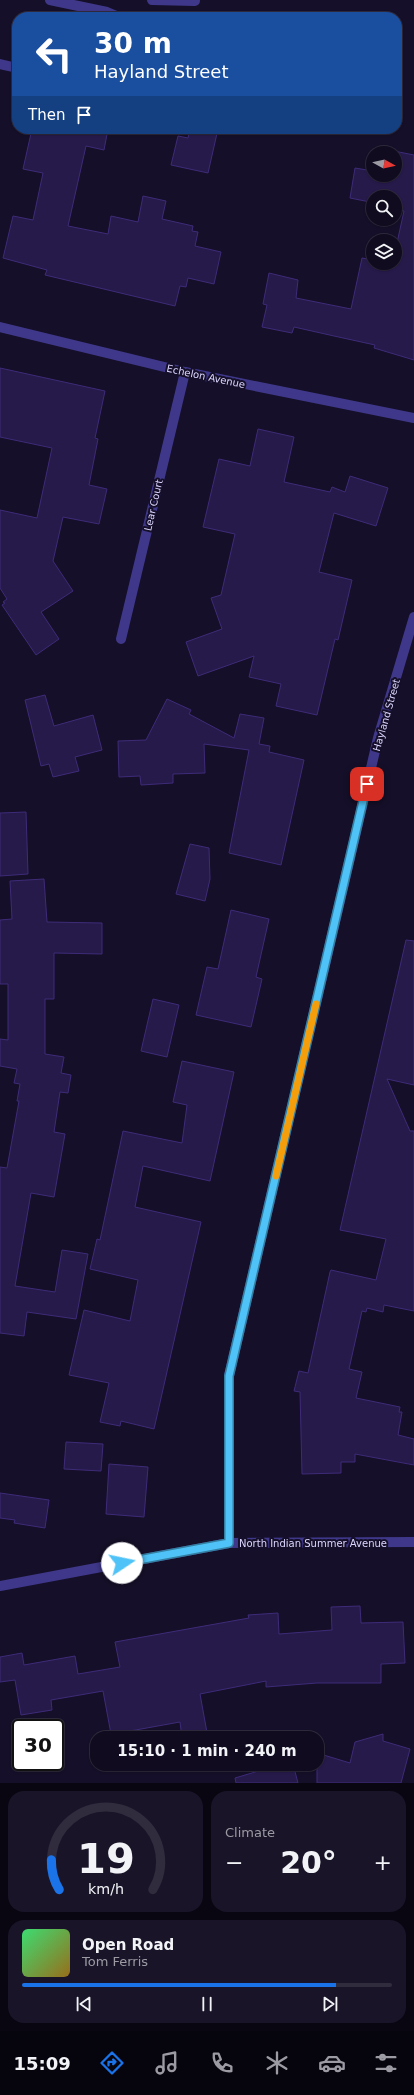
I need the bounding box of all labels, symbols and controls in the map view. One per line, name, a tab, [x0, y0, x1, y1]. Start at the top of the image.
text: 30 m	[94, 27, 172, 60]
icon: left	[28, 28, 80, 80]
text: Hayland Street	[94, 61, 229, 82]
icon: arrive	[73, 104, 95, 126]
text: Then	[28, 106, 65, 124]
north arrow	[366, 146, 402, 182]
map controls	[366, 146, 402, 270]
button: search	[366, 190, 402, 226]
button: layers	[366, 234, 402, 270]
street label: Echelon Avenue	[166, 363, 246, 390]
street label: Lear Court	[142, 478, 165, 532]
street label: Hayland Street	[371, 678, 402, 753]
pin	[350, 767, 384, 801]
icon: arrive	[356, 773, 378, 795]
street label: North Indian Summer Avenue	[239, 1538, 387, 1549]
position arrow	[101, 1542, 143, 1584]
speed limit sign: 30	[12, 1719, 64, 1771]
text: 15:10 · 1 min · 240 m	[117, 1742, 297, 1760]
text: Climate	[225, 1825, 275, 1840]
text: 19	[77, 1833, 134, 1882]
text: 20°	[280, 1845, 337, 1880]
text: −	[225, 1850, 243, 1875]
text: +	[374, 1850, 392, 1875]
text: km/h	[87, 1880, 124, 1896]
text: Open Road	[82, 1936, 174, 1954]
text: Tom Ferris	[82, 1954, 148, 1969]
icon: previous	[73, 1993, 95, 2015]
icon: pause	[196, 1993, 218, 2015]
icon: next	[319, 1993, 341, 2015]
icon: directions	[98, 2049, 126, 2077]
icon: music	[153, 2049, 181, 2077]
icon: phone	[208, 2049, 236, 2077]
icon: climate	[263, 2049, 291, 2077]
icon: car	[318, 2049, 346, 2077]
icon: filters	[372, 2049, 400, 2077]
text: 15:09	[13, 2053, 71, 2074]

